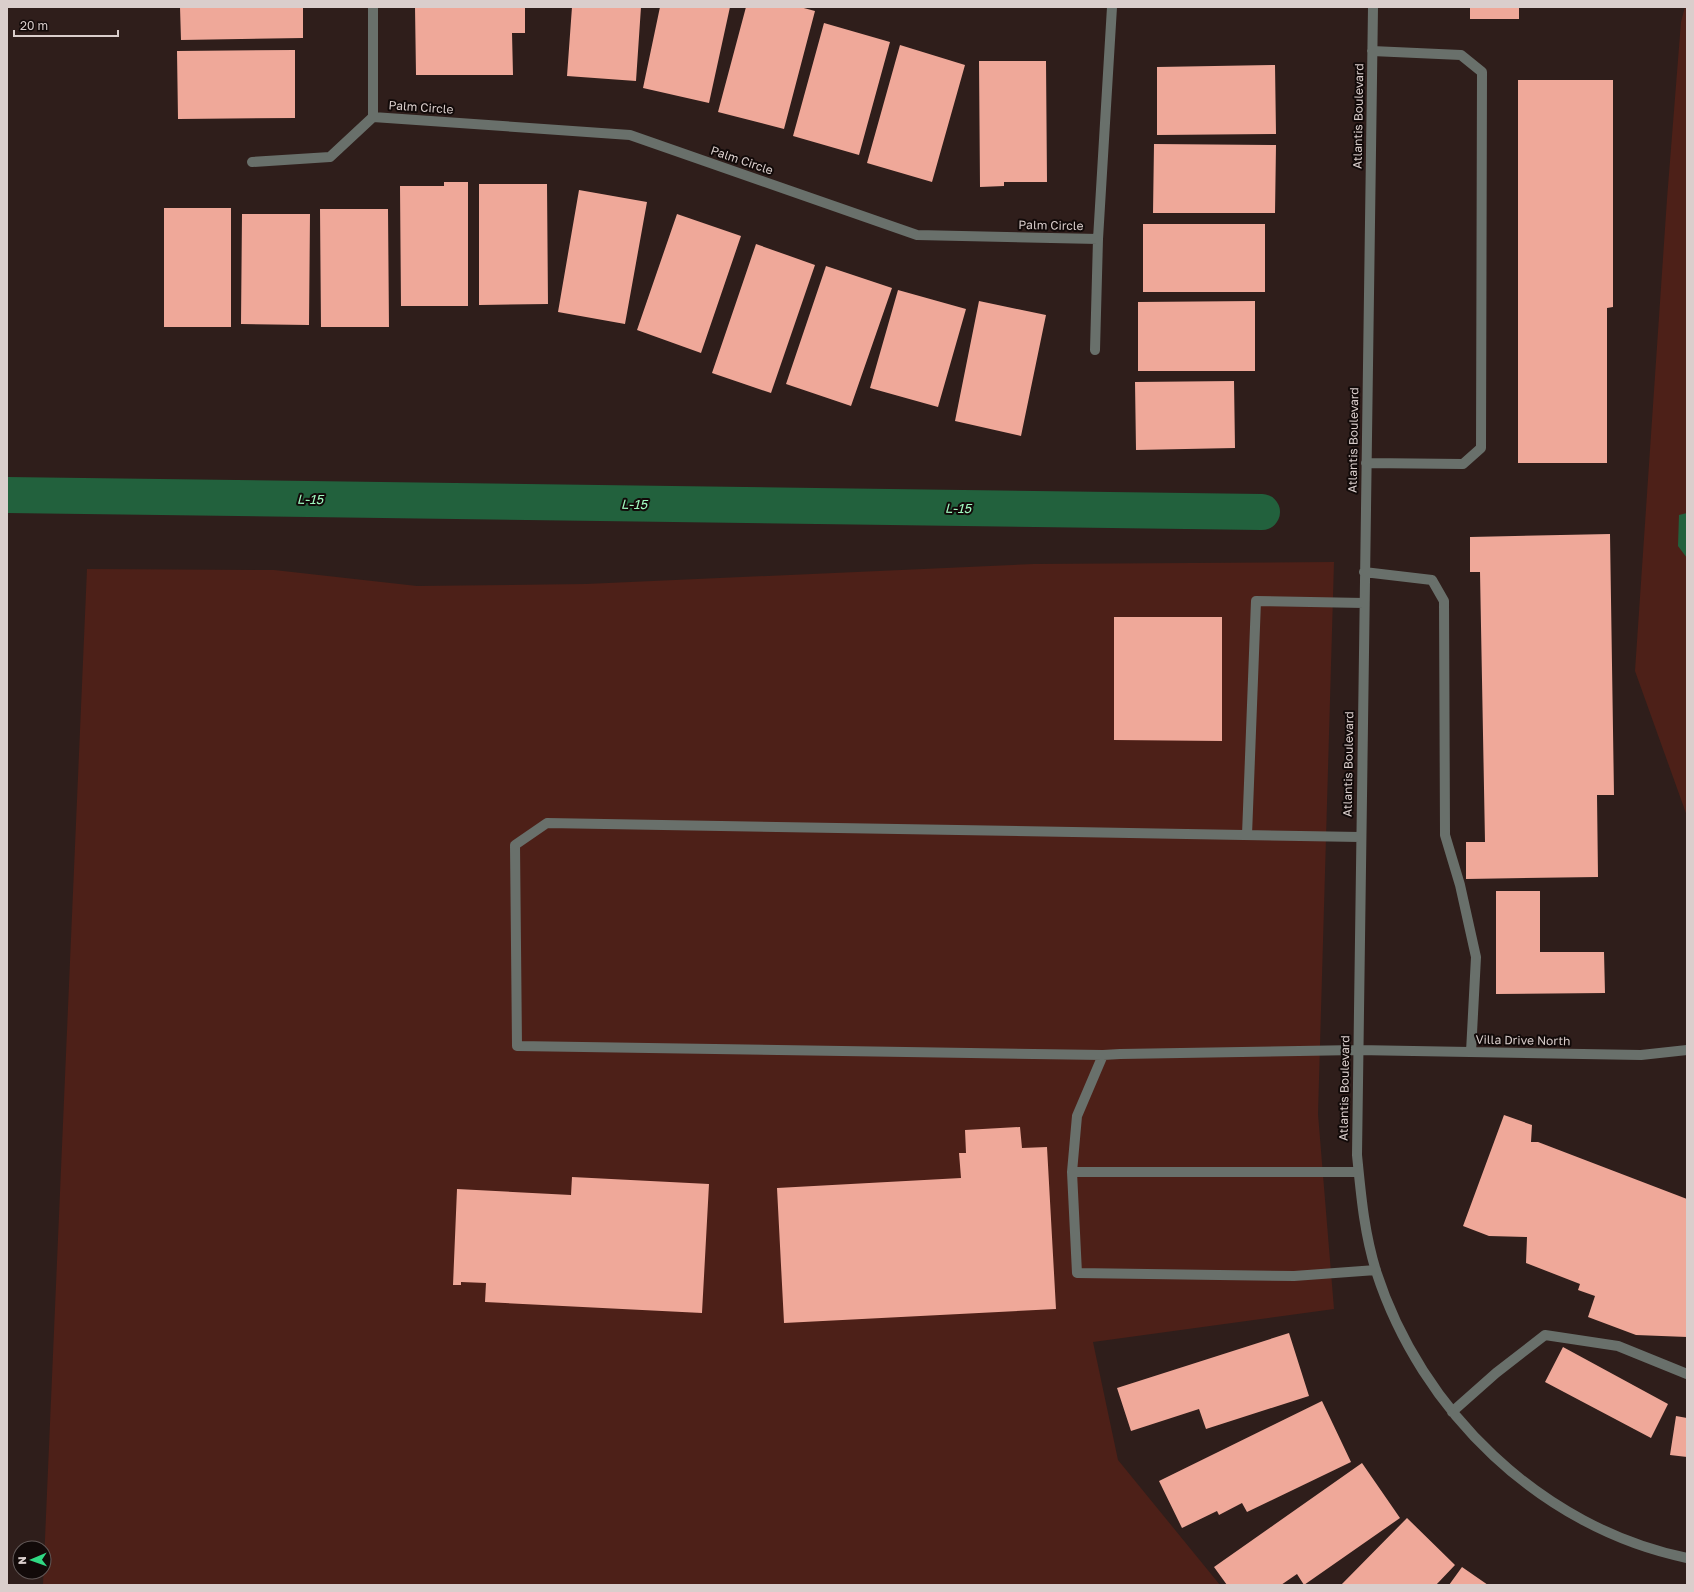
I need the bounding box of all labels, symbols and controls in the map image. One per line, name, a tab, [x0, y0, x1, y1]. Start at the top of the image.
scale bar	[14, 12, 118, 38]
text: 20 m	[20, 18, 48, 33]
street label: Atlantis Boulevard	[1350, 63, 1366, 169]
street label: Palm Circle	[388, 97, 454, 117]
street label: Palm Circle	[709, 142, 775, 178]
street label: Palm Circle	[1018, 217, 1084, 233]
street label: Atlantis Boulevard	[1345, 387, 1361, 493]
water label: L-15	[297, 491, 325, 507]
water label: L-15	[621, 496, 649, 512]
water label: L-15	[945, 500, 973, 516]
street label: Atlantis Boulevard	[1340, 711, 1356, 817]
street label: Villa Drive North	[1475, 1032, 1571, 1048]
street label: Atlantis Boulevard	[1336, 1035, 1352, 1141]
north arrow	[12, 1540, 52, 1580]
text: N	[15, 1556, 28, 1565]

